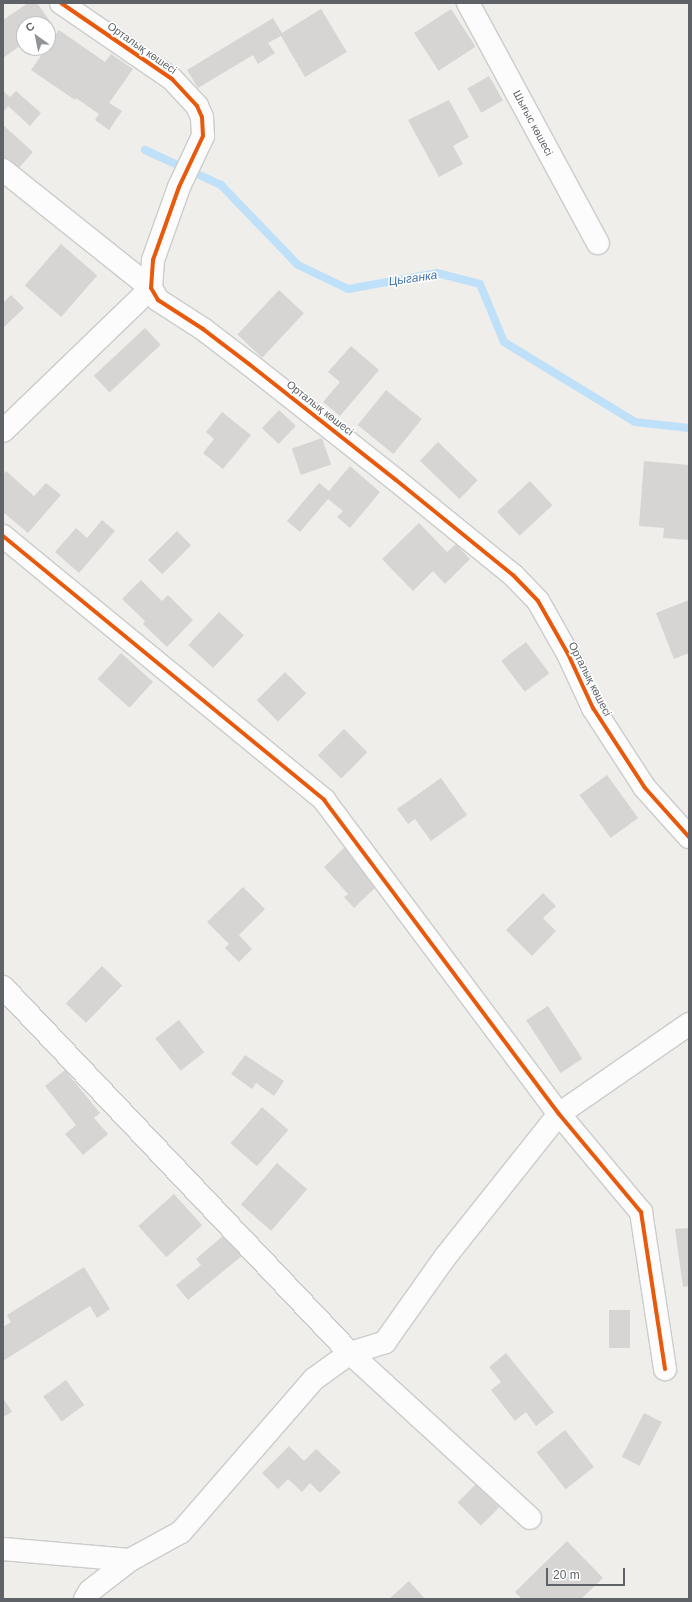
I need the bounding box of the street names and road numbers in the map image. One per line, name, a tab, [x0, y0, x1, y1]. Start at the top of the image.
street label: Орталық көшесі	[105, 19, 179, 77]
street label: Шығыс көшесі	[510, 88, 556, 158]
street label: Орталық көшесі	[284, 378, 356, 438]
street label: Орталық көшесі	[566, 640, 614, 718]

